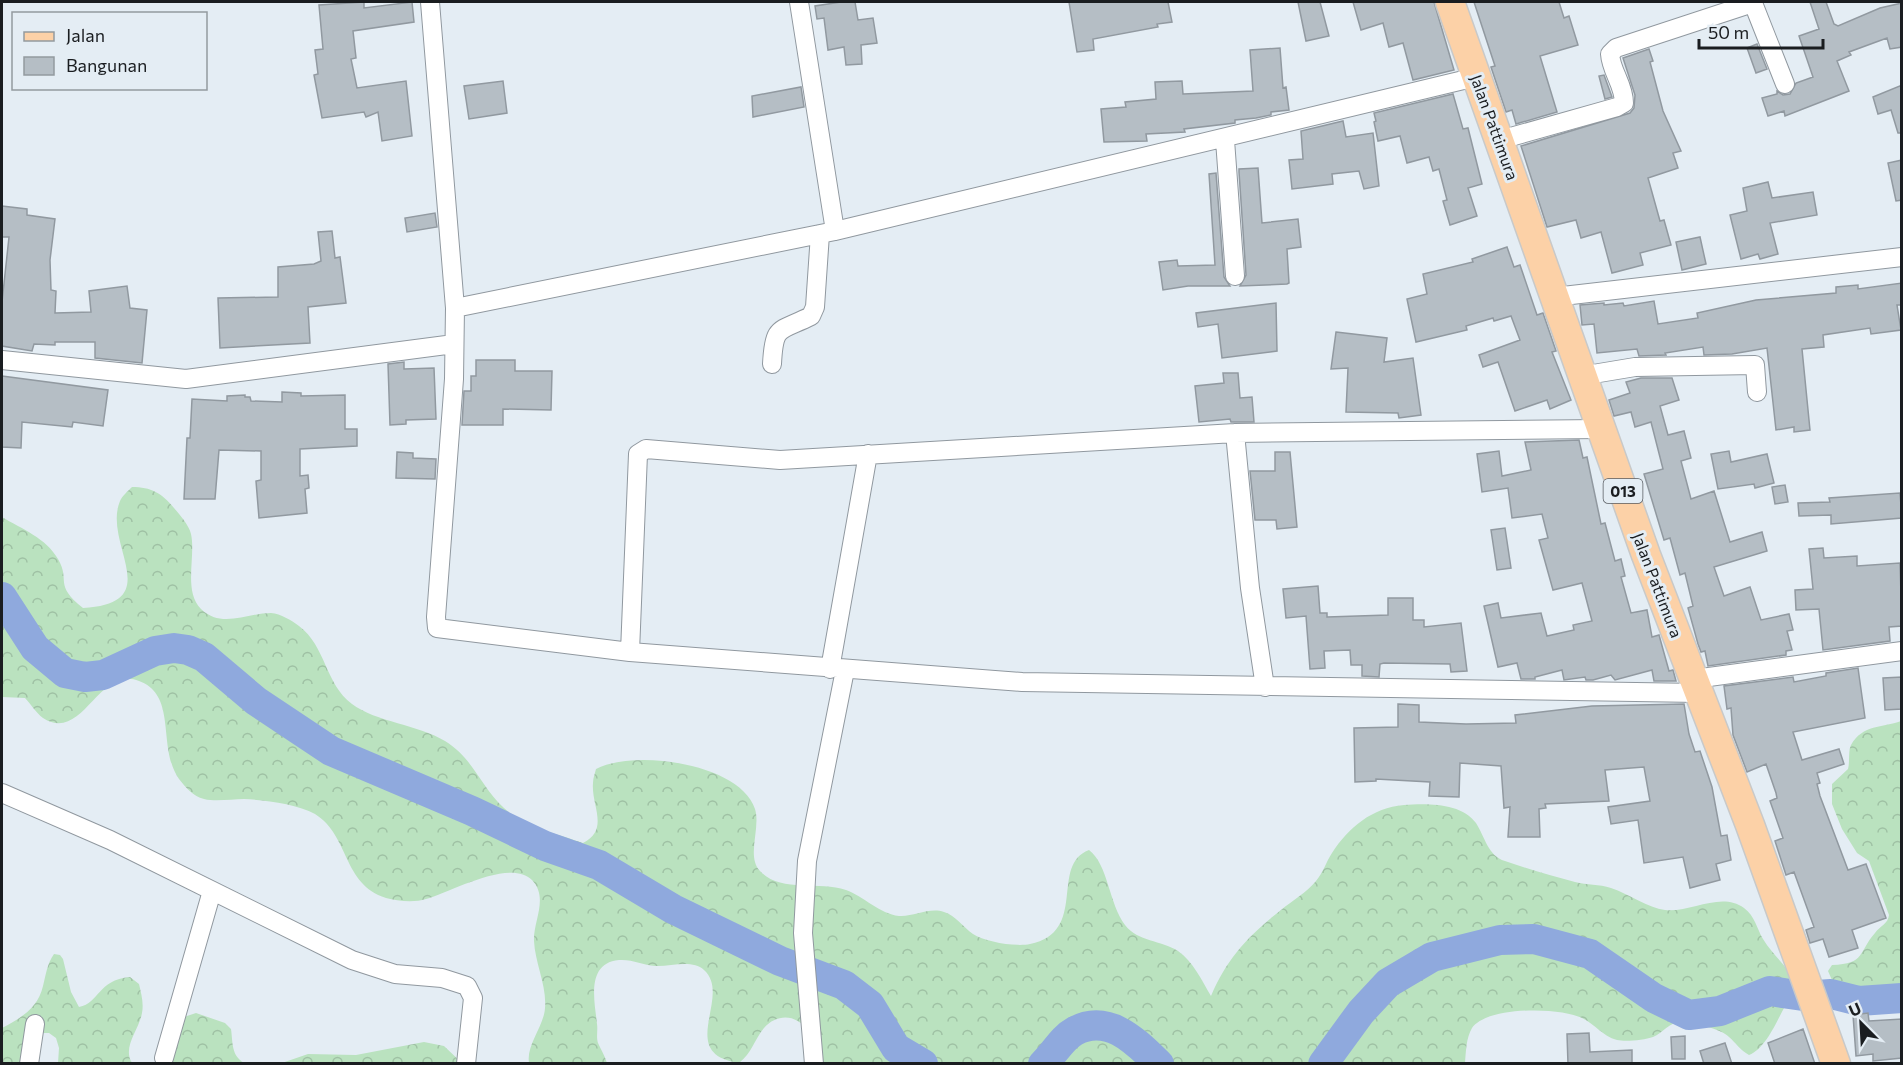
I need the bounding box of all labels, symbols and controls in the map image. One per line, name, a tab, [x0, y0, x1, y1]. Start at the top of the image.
legend	[12, 12, 207, 90]
scale bar	[1699, 12, 1824, 50]
text: 50 m	[1708, 21, 1749, 43]
text: Jalan	[66, 24, 105, 46]
text: Bangunan	[66, 54, 147, 76]
street label: Jalan Pattimura	[1467, 72, 1523, 182]
road number: 013	[1604, 479, 1642, 503]
street label: Jalan Pattimura	[1629, 530, 1687, 640]
north arrow	[1831, 993, 1891, 1053]
text: U	[1846, 998, 1864, 1020]

